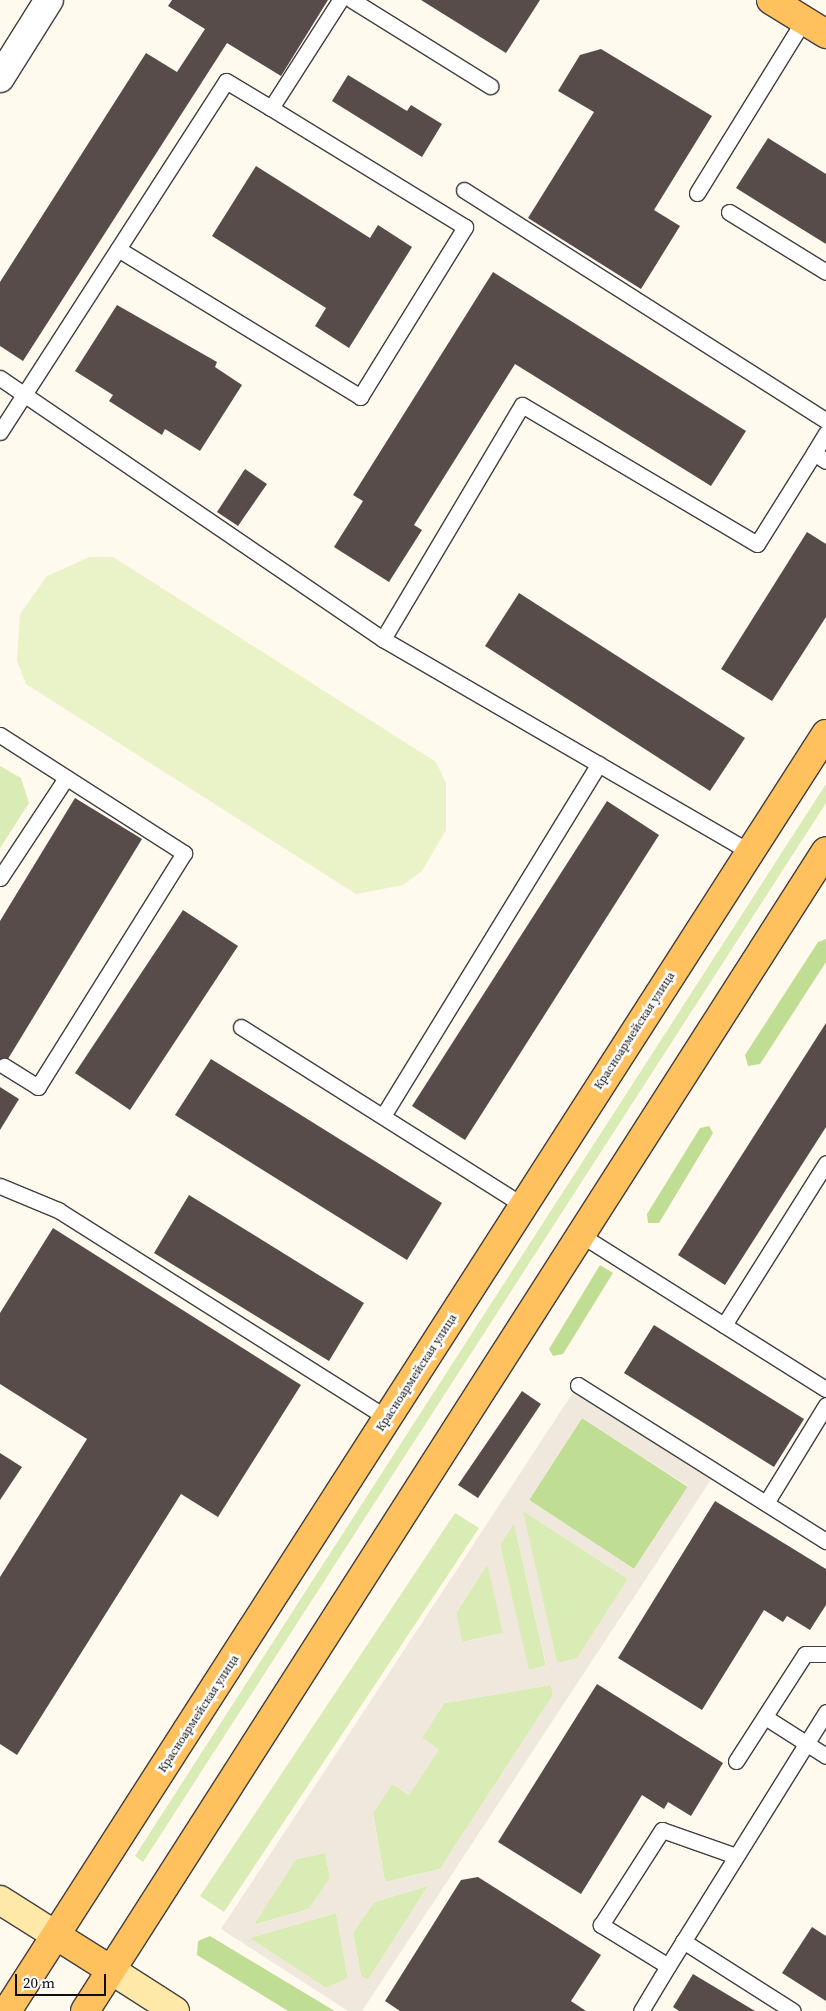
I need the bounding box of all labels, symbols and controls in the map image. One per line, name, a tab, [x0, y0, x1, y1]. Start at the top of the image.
street label: Красноармейская улица	[592, 970, 678, 1092]
street label: Красноармейская улица	[374, 1312, 460, 1434]
street label: Красноармейская улица	[156, 1653, 242, 1775]
scale bar	[18, 1964, 109, 1996]
text: 20 m	[23, 1972, 55, 1993]

